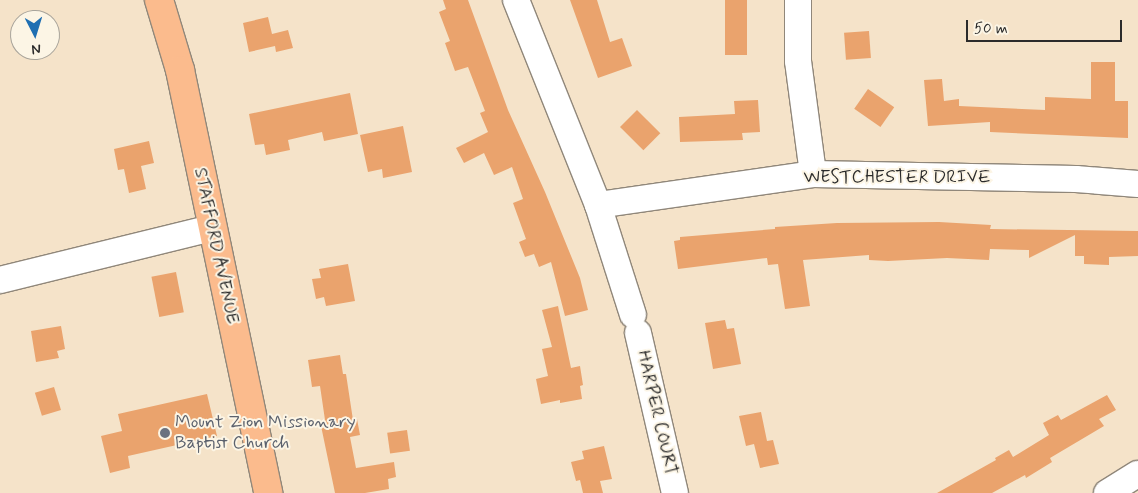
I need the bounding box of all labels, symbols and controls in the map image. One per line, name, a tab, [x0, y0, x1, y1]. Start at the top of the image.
north arrow	[10, 10, 60, 60]
scale bar	[968, 10, 1124, 42]
text: 50 m	[974, 19, 1008, 39]
text: N	[31, 40, 42, 58]
street label: STAFFORD AVENUE	[189, 165, 243, 327]
street label: WESTCHESTER DRIVE	[803, 166, 991, 188]
street label: HARPER COURT	[632, 347, 682, 479]
place label: Mount Zion Missionary Baptist Church	[175, 412, 349, 454]
marker: Mount Zion Missionary Baptist Church	[159, 427, 171, 439]

